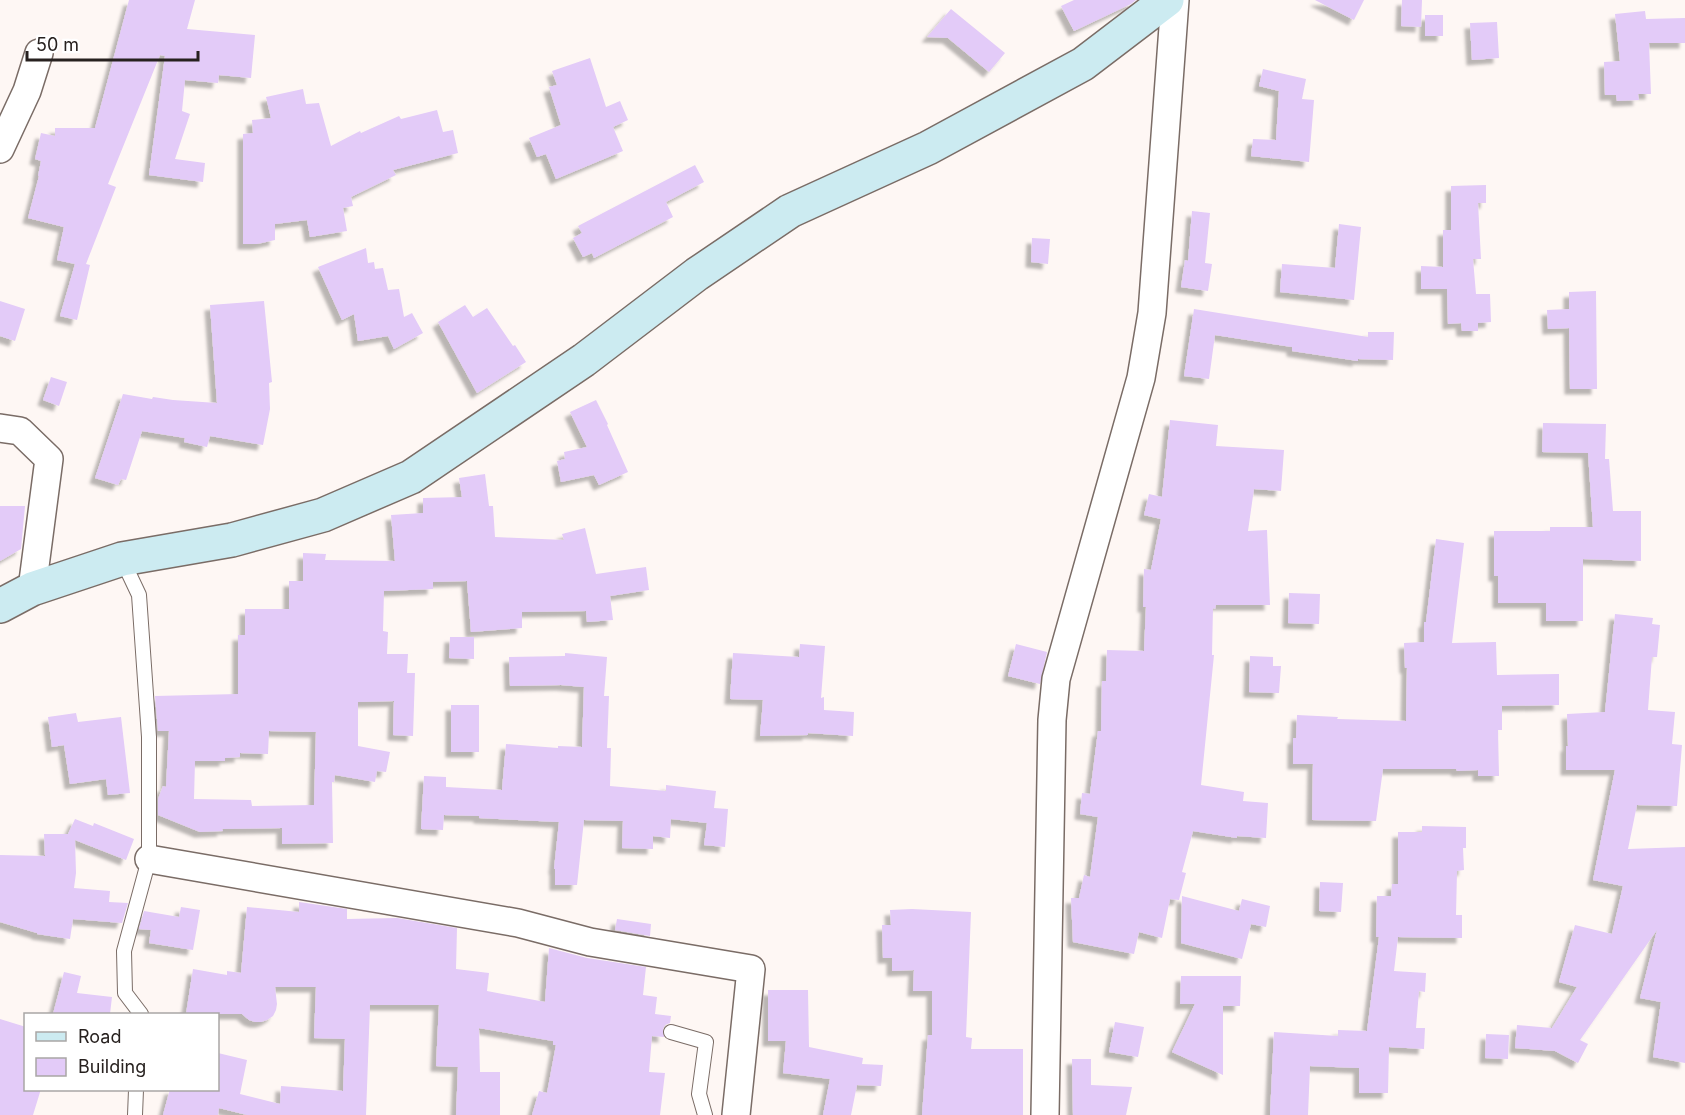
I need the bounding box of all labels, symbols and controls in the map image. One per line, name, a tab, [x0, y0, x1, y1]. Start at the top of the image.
scale bar	[27, 24, 198, 62]
text: 50 m	[36, 34, 79, 55]
legend	[24, 1013, 219, 1091]
text: Road	[78, 1026, 121, 1047]
text: Building	[78, 1056, 146, 1077]

